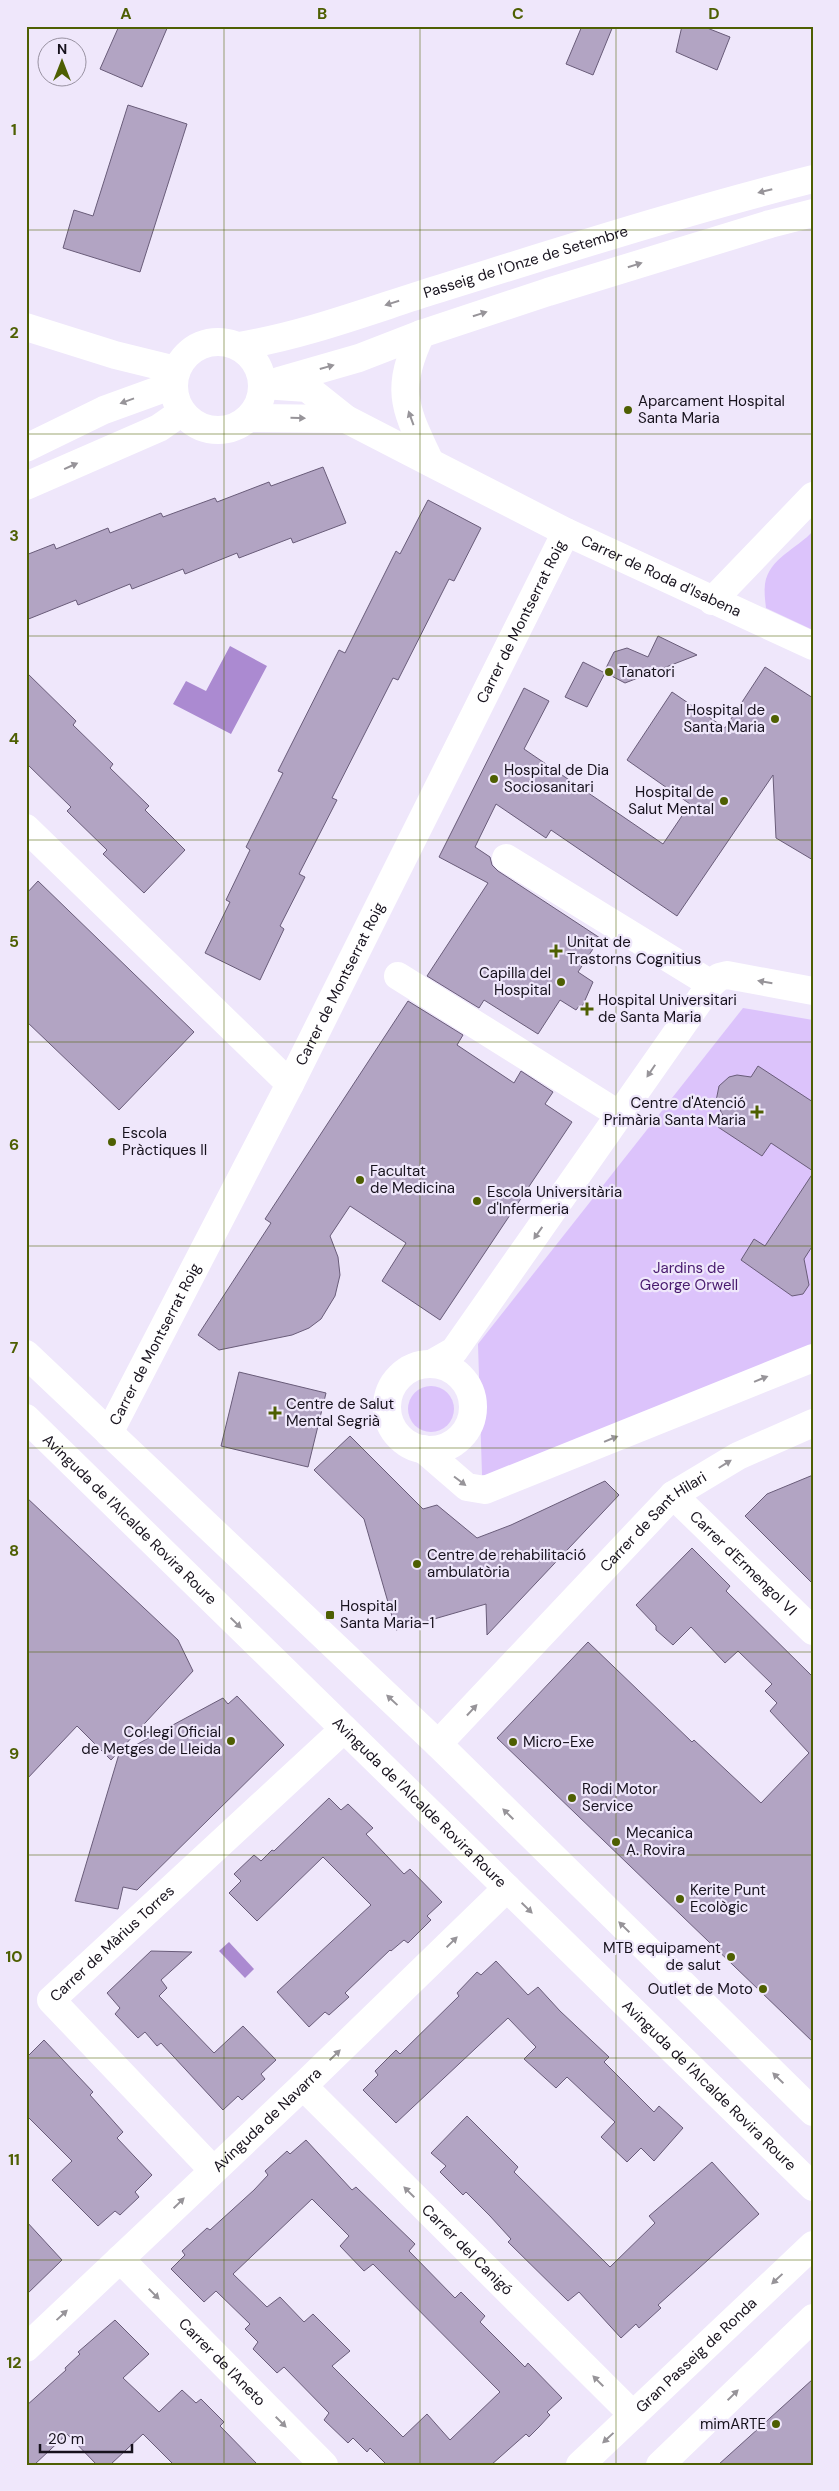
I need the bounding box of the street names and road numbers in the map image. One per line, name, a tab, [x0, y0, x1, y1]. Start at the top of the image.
street label: Passeig de l'Onze de Setembre	[421, 221, 630, 303]
street label: Carrer de Roda d'Isabena	[578, 530, 745, 622]
street label: Carrer de Montserrat Roig	[472, 537, 570, 707]
street label: Carrer de Montserrat Roig	[291, 899, 389, 1069]
street label: Carrer de Montserrat Roig	[105, 1260, 205, 1429]
street label: Avinguda de l'Alcalde Rovira Roure	[38, 1430, 221, 1609]
street label: Carrer de Sant Hilari	[596, 1467, 710, 1576]
street label: Carrer d'Ermengol VI	[685, 1507, 801, 1620]
street label: Avinguda de l'Alcalde Rovira Roure	[328, 1713, 511, 1892]
street label: Carrer de Màrius Torres	[46, 1881, 179, 2006]
street label: Avinguda de l'Alcalde Rovira Roure	[618, 1996, 800, 2175]
street label: Avinguda de Navarra	[208, 2063, 326, 2176]
street label: Carrer del Canigó	[417, 2200, 517, 2300]
street label: Gran Passeig de Ronda	[632, 2293, 761, 2417]
street label: Carrer de l'Aneto	[174, 2314, 270, 2410]

